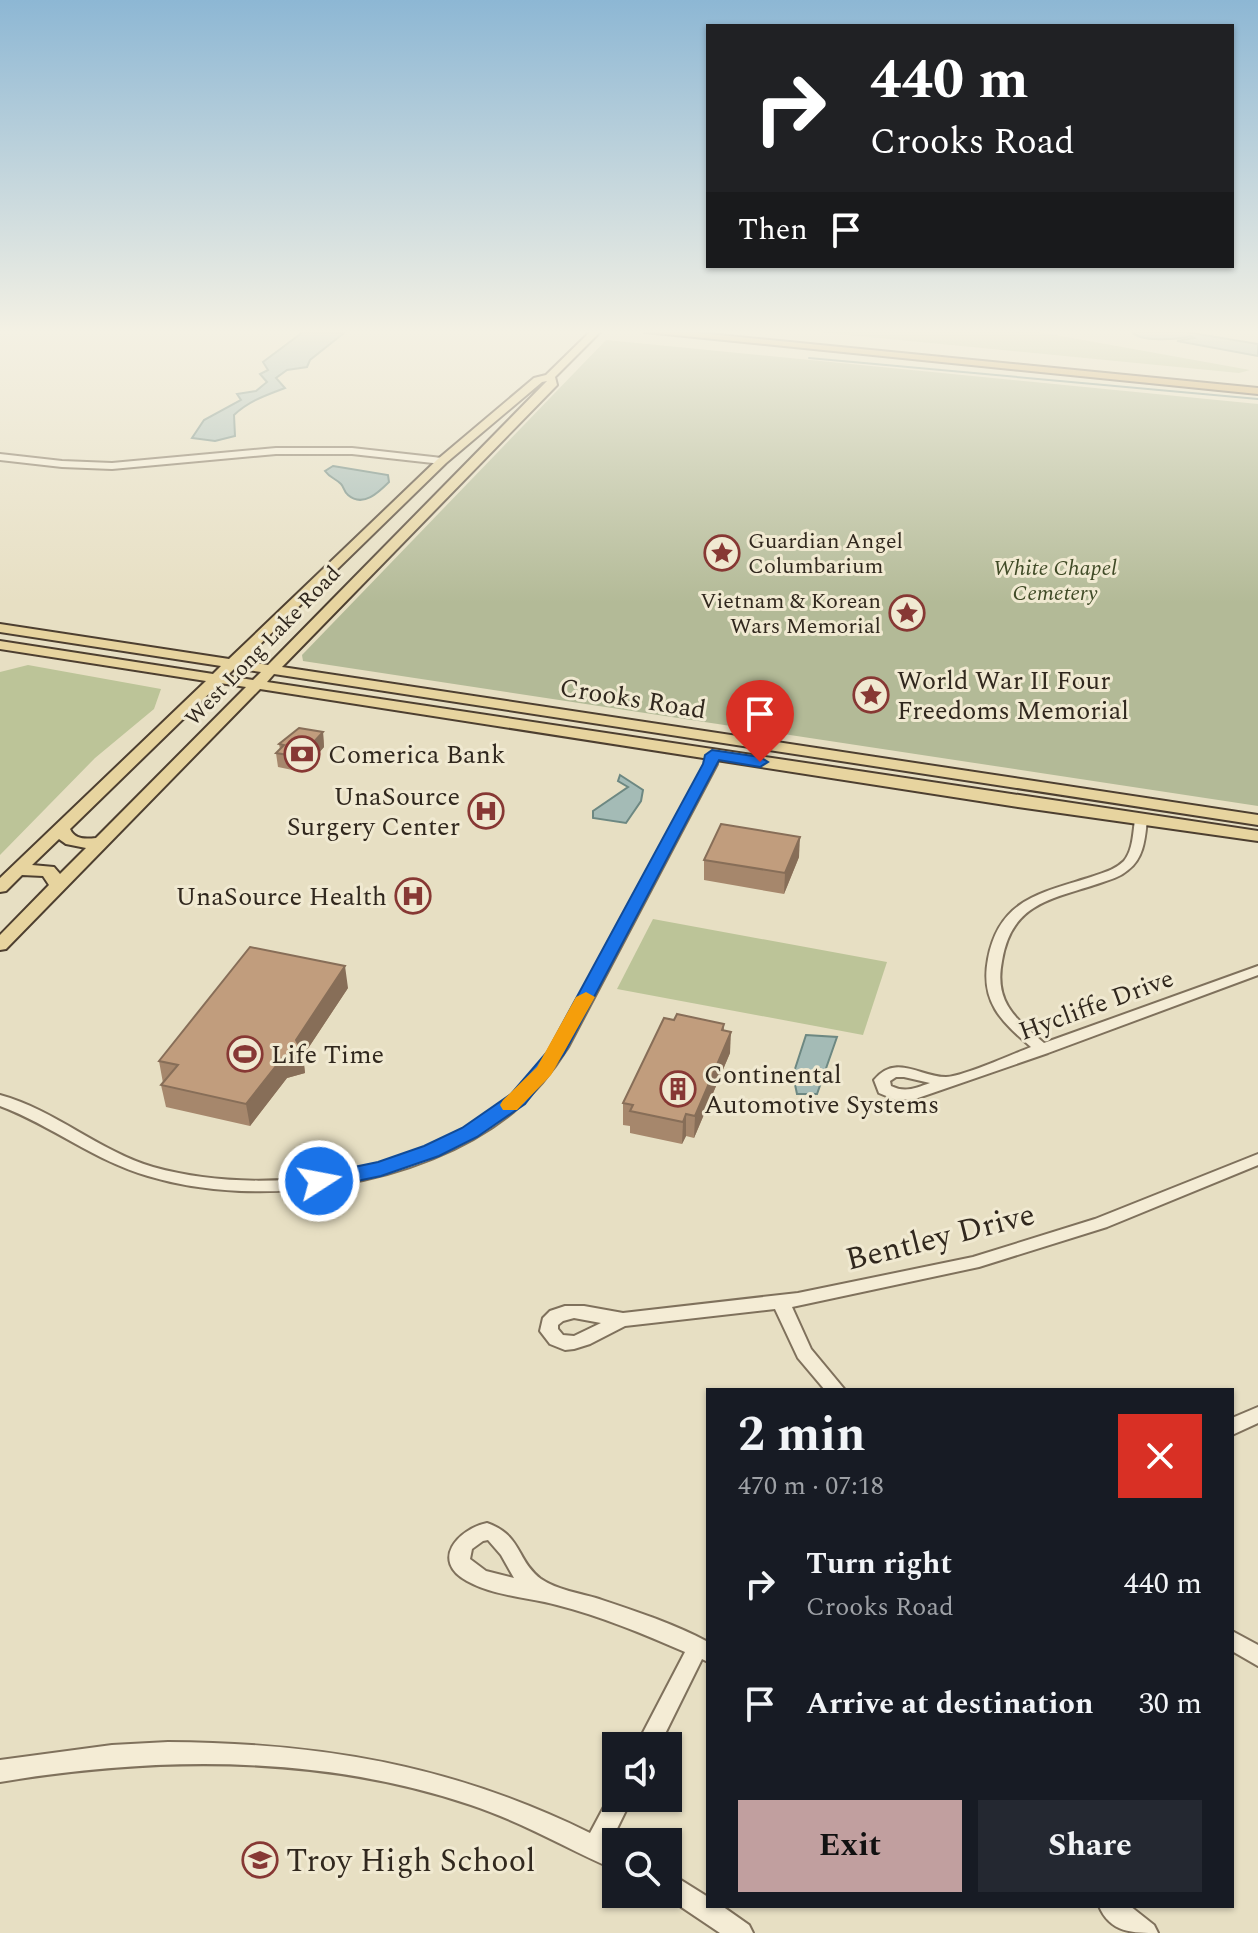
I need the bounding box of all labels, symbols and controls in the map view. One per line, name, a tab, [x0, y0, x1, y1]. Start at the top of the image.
text: 440 m	[870, 38, 1029, 123]
icon: right	[738, 56, 842, 160]
text: Crooks Road	[870, 115, 1075, 170]
text: Then	[738, 207, 808, 253]
icon: arrive	[824, 208, 868, 252]
place label: Guardian Angel Columbarium	[748, 525, 903, 583]
place icon: Guardian Angel Columbarium	[703, 534, 741, 572]
park label: White Chapel Cemetery	[993, 552, 1117, 610]
street label: West Long Lake Road	[177, 558, 349, 734]
place label: Vietnam & Korean Wars Memorial	[700, 585, 881, 643]
place icon: Vietnam & Korean Wars Memorial	[888, 594, 926, 632]
place label: World War II Four Freedoms Memorial	[897, 661, 1129, 731]
street label: Crooks Road	[557, 668, 709, 730]
place icon: World War II Four Freedoms Memorial	[852, 676, 890, 714]
pin	[726, 680, 794, 762]
icon: arrive	[738, 692, 782, 736]
bank icon: Comerica Bank	[283, 735, 321, 773]
place label: Comerica Bank	[328, 735, 505, 775]
place label: UnaSource Surgery Center	[287, 777, 460, 847]
hospital icon: UnaSource Surgery Center	[467, 792, 505, 830]
place label: UnaSource Health	[176, 877, 387, 917]
hospital icon: UnaSource Health	[394, 877, 432, 915]
street label: Hycliffe Drive	[1013, 958, 1179, 1051]
sports icon: Life Time	[226, 1035, 264, 1073]
place label: Life Time	[271, 1035, 384, 1075]
place label: Continental Automotive Systems	[704, 1055, 939, 1125]
building icon: Continental Automotive Systems	[659, 1070, 697, 1108]
position arrow	[277, 1139, 361, 1223]
street label: Bentley Drive	[841, 1190, 1040, 1285]
text: 2 min	[738, 1399, 866, 1472]
button: close	[1118, 1414, 1202, 1498]
text: 470 m · 07:18	[738, 1466, 884, 1506]
text: Turn right	[806, 1541, 952, 1587]
text: 440 m	[1124, 1561, 1202, 1607]
icon: right	[738, 1562, 782, 1606]
text: Crooks Road	[806, 1587, 954, 1627]
text: Arrive at destination	[806, 1681, 1093, 1727]
text: 30 m	[1139, 1681, 1202, 1727]
icon: arrive	[738, 1682, 782, 1726]
map controls	[602, 1732, 682, 1908]
button: sound	[602, 1732, 682, 1812]
button: Exit	[738, 1800, 962, 1892]
button: Share	[978, 1800, 1202, 1892]
button: search	[602, 1828, 682, 1908]
place label: Troy High School	[286, 1837, 535, 1886]
school or university icon: Troy High School	[241, 1841, 279, 1879]

